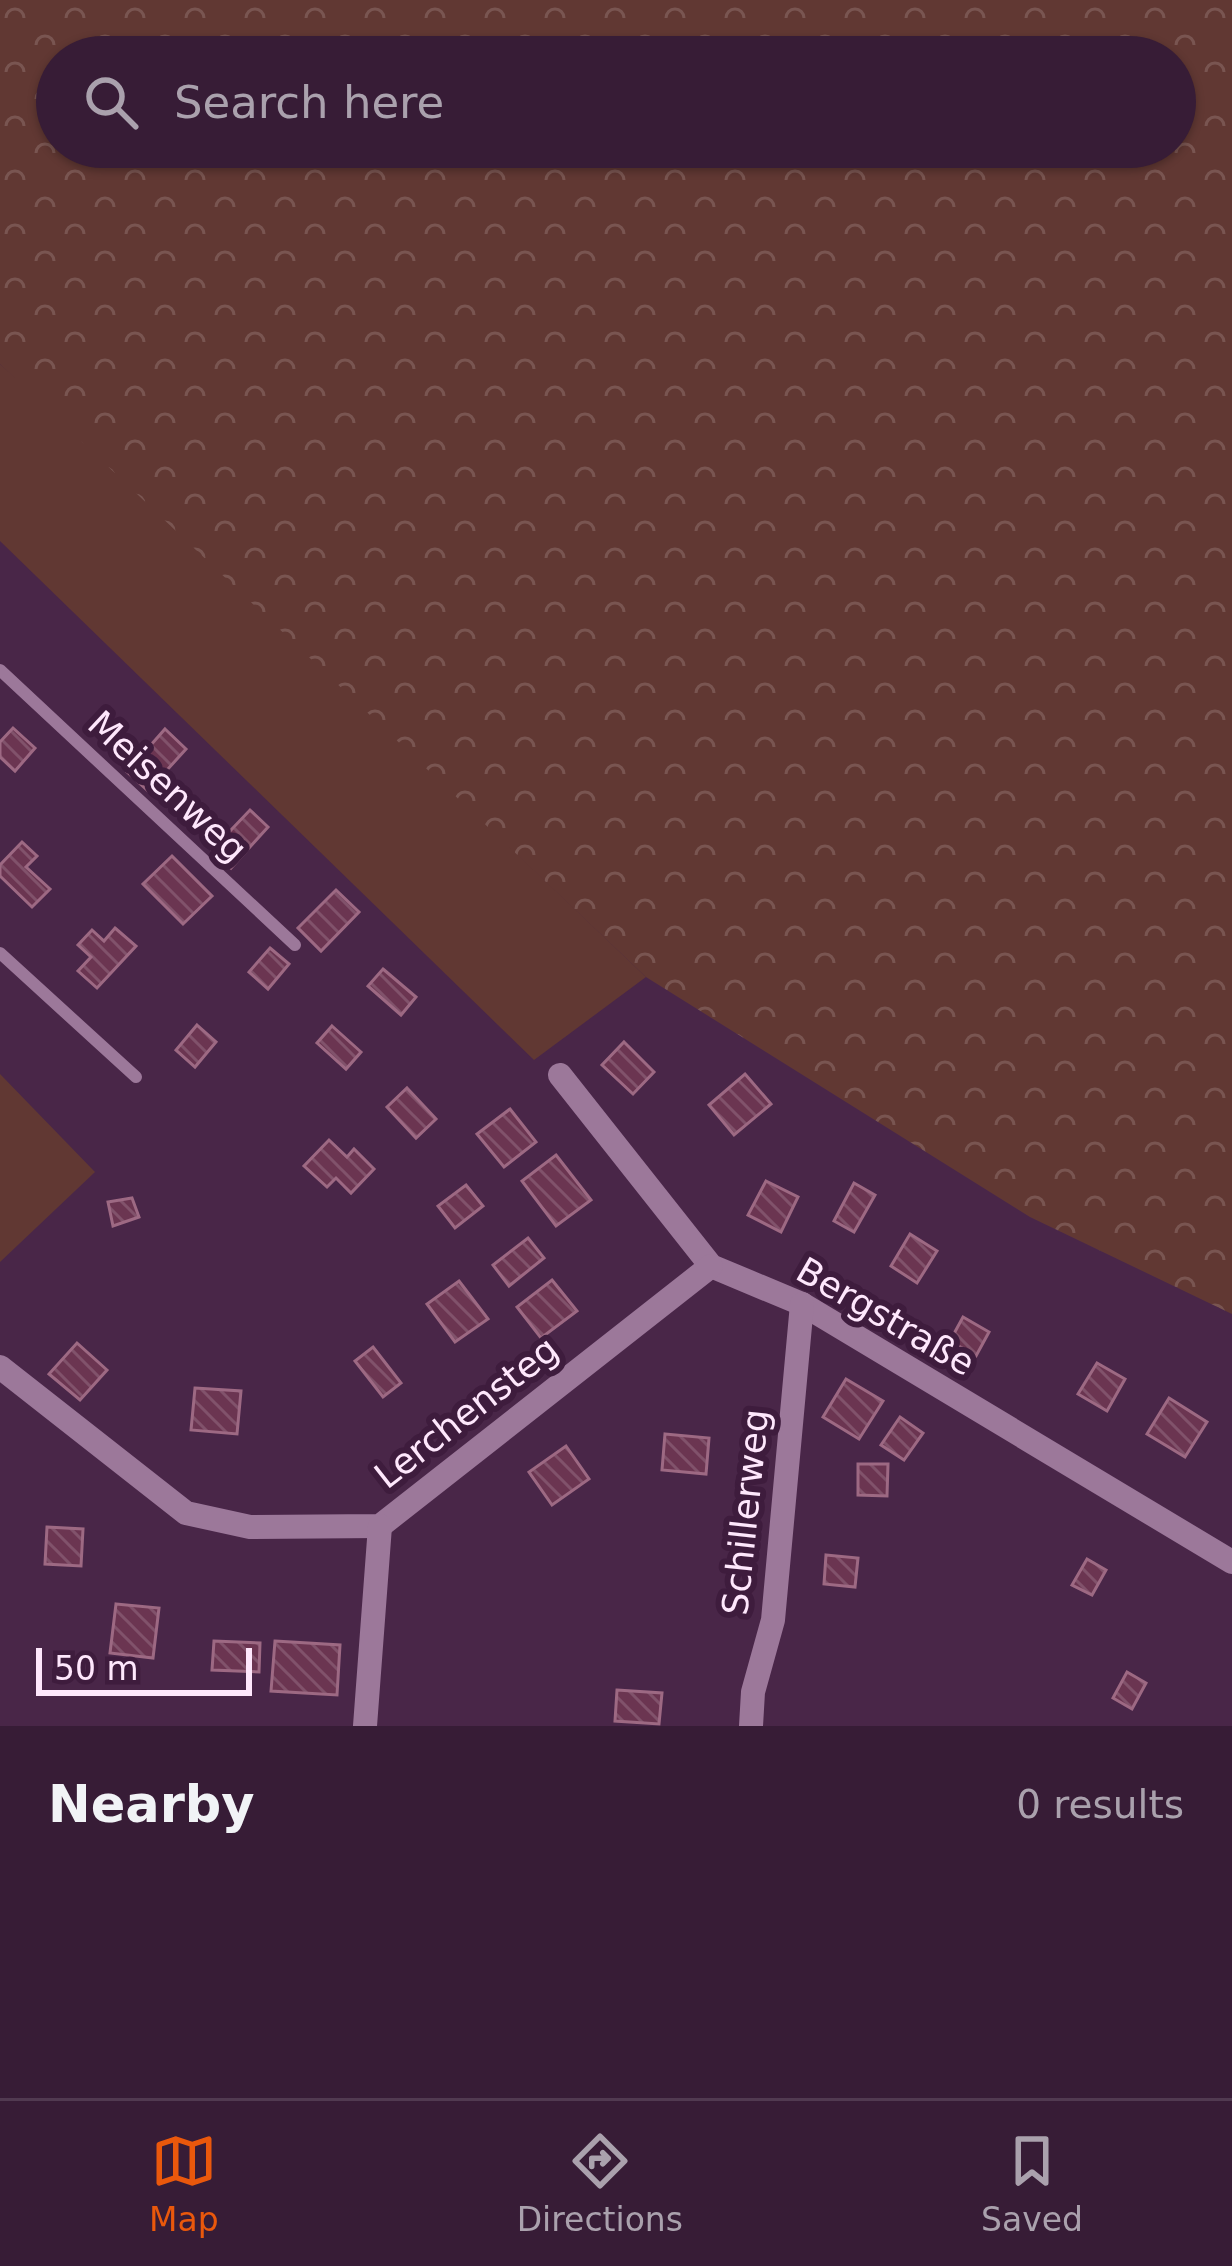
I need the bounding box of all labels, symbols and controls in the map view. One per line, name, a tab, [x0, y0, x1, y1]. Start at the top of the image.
search box	[36, 36, 1196, 168]
icon: search	[78, 69, 144, 135]
text: Search here	[174, 76, 444, 129]
street label: Meisenweg	[80, 703, 255, 870]
street label: Bergstraße	[790, 1249, 982, 1384]
street label: Lerchensteg	[367, 1328, 566, 1497]
street label: Schillerweg	[714, 1407, 777, 1617]
scale bar	[36, 1642, 252, 1695]
text: 50 m	[54, 1649, 139, 1688]
text: Nearby	[48, 1775, 255, 1834]
text: 0 results	[1016, 1782, 1184, 1827]
tab: Map	[149, 2128, 219, 2239]
tab: Directions	[517, 2128, 683, 2239]
tab: Saved	[981, 2128, 1083, 2239]

